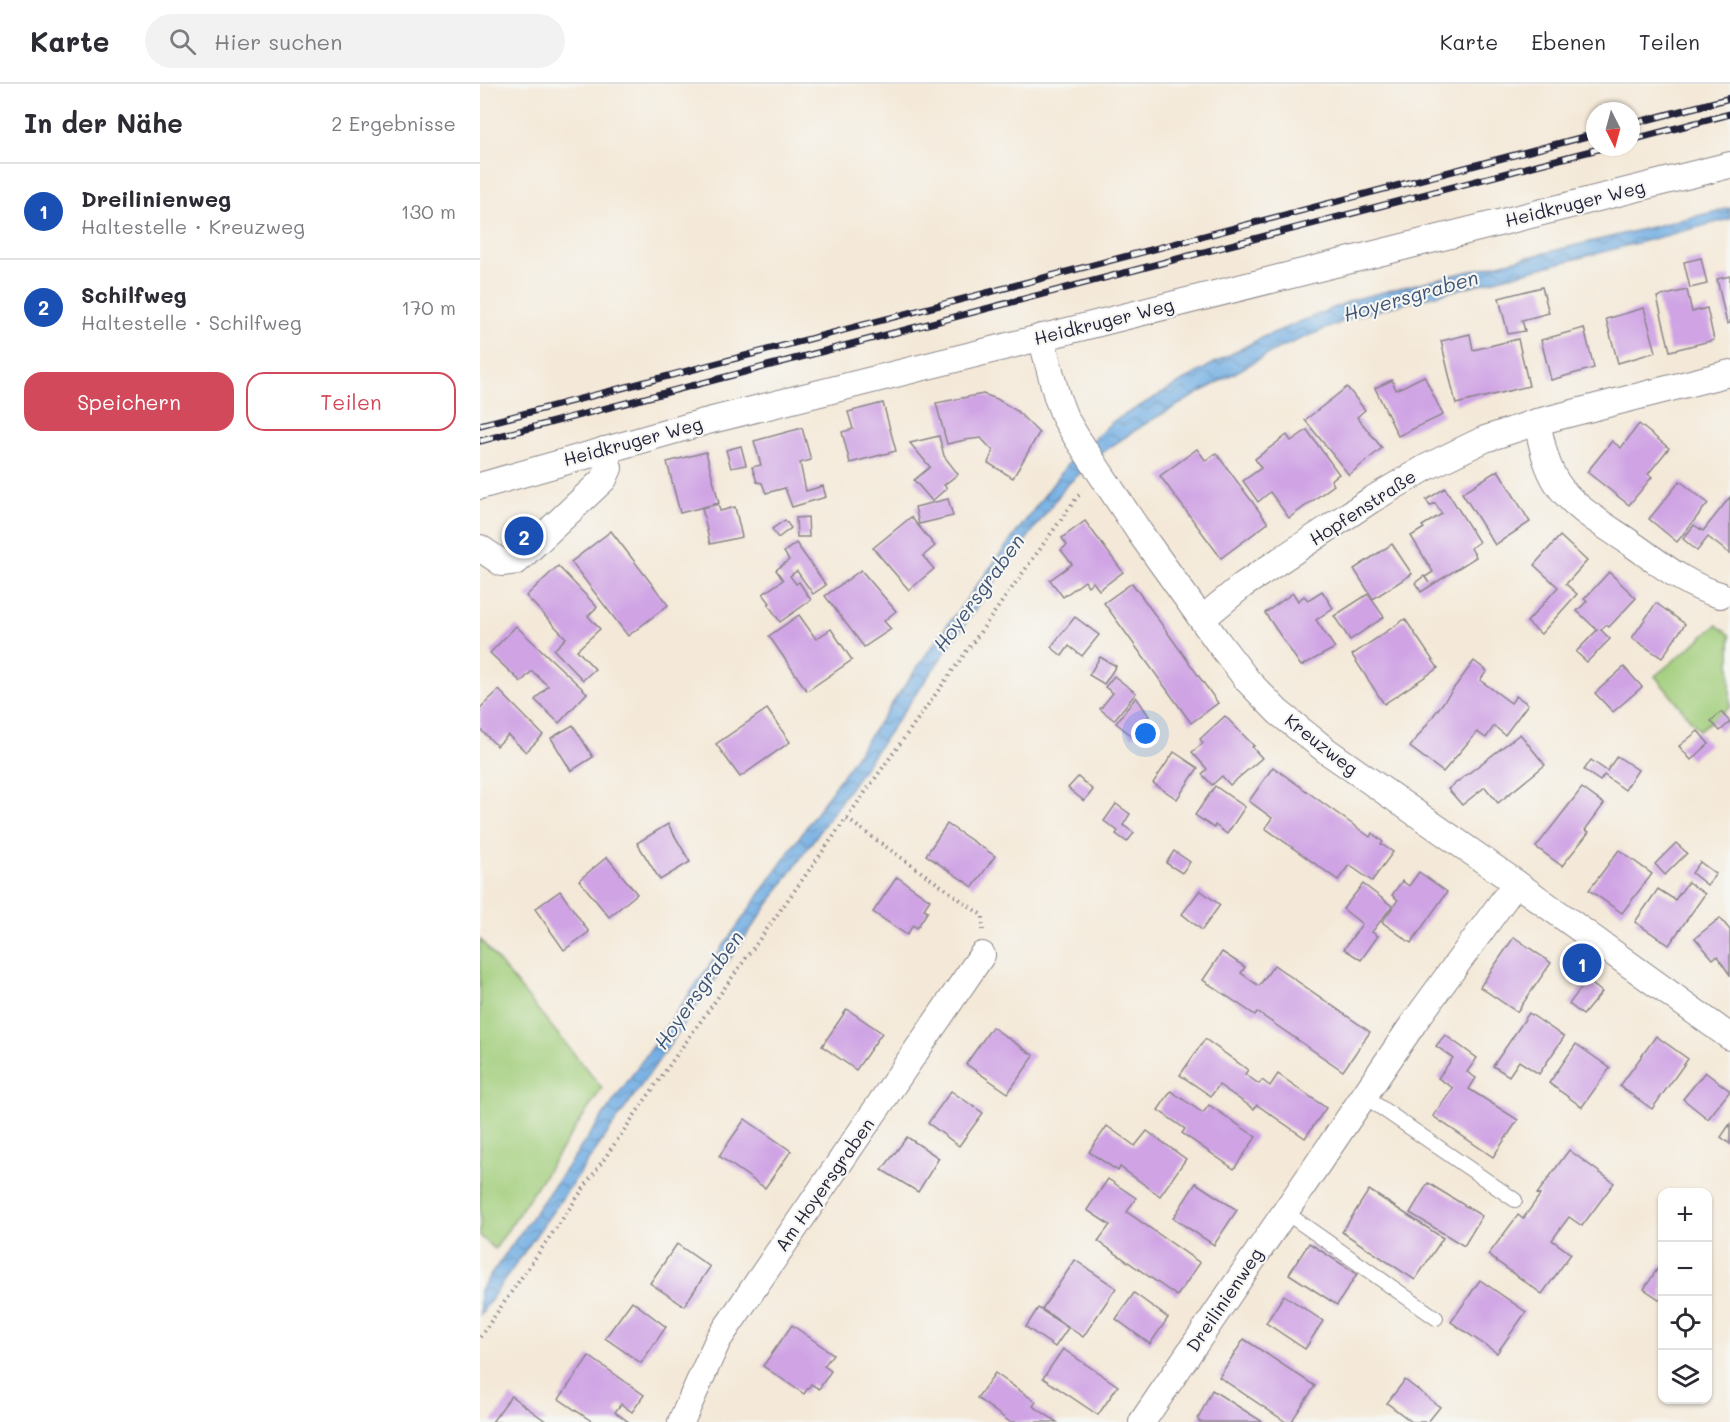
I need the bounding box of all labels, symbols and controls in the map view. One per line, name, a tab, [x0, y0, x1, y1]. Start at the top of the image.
search box	[145, 14, 565, 68]
text: Karte	[30, 23, 109, 59]
icon: search	[166, 25, 199, 58]
text: Hier suchen	[214, 27, 342, 56]
text: Karte	[1440, 28, 1498, 55]
text: Ebenen	[1531, 28, 1606, 55]
text: Teilen	[1639, 28, 1700, 55]
north arrow	[1586, 102, 1640, 156]
text: In der Nähe	[24, 106, 183, 140]
text: 2 Ergebnisse	[331, 110, 456, 136]
street label: Heidkruger Weg	[1502, 174, 1647, 232]
text: Dreilinienweg	[81, 184, 231, 213]
text: 1	[39, 198, 48, 224]
text: 130 m	[401, 198, 456, 224]
text: Haltestelle · Kreuzweg	[81, 213, 305, 239]
water label: Hoyersgraben	[1340, 263, 1481, 327]
text: Schilfweg	[81, 280, 187, 309]
street label: Heidkruger Weg	[1031, 292, 1176, 350]
text: 2	[38, 294, 49, 320]
text: 170 m	[401, 294, 456, 320]
text: Haltestelle · Schilfweg	[81, 309, 301, 335]
button: Speichern	[24, 372, 234, 431]
button: Teilen	[246, 372, 456, 431]
street label: Heidkruger Weg	[561, 411, 705, 471]
street label: Hopfenstraße	[1305, 464, 1420, 551]
pin: 2	[504, 514, 543, 558]
water label: Hoyersgraben	[927, 529, 1030, 656]
street label: Kreuzweg	[1280, 708, 1363, 780]
your location	[1131, 719, 1160, 748]
water label: Hoyersgraben	[648, 925, 749, 1054]
pin: 1	[1562, 940, 1602, 986]
street label: Am Hoyersgraben	[769, 1113, 879, 1256]
map controls	[1658, 1188, 1712, 1404]
button: +	[1658, 1188, 1712, 1242]
button: −	[1658, 1242, 1712, 1296]
street label: Dreilinienweg	[1181, 1243, 1268, 1356]
button: locate	[1658, 1296, 1712, 1350]
button: layers	[1658, 1350, 1712, 1404]

